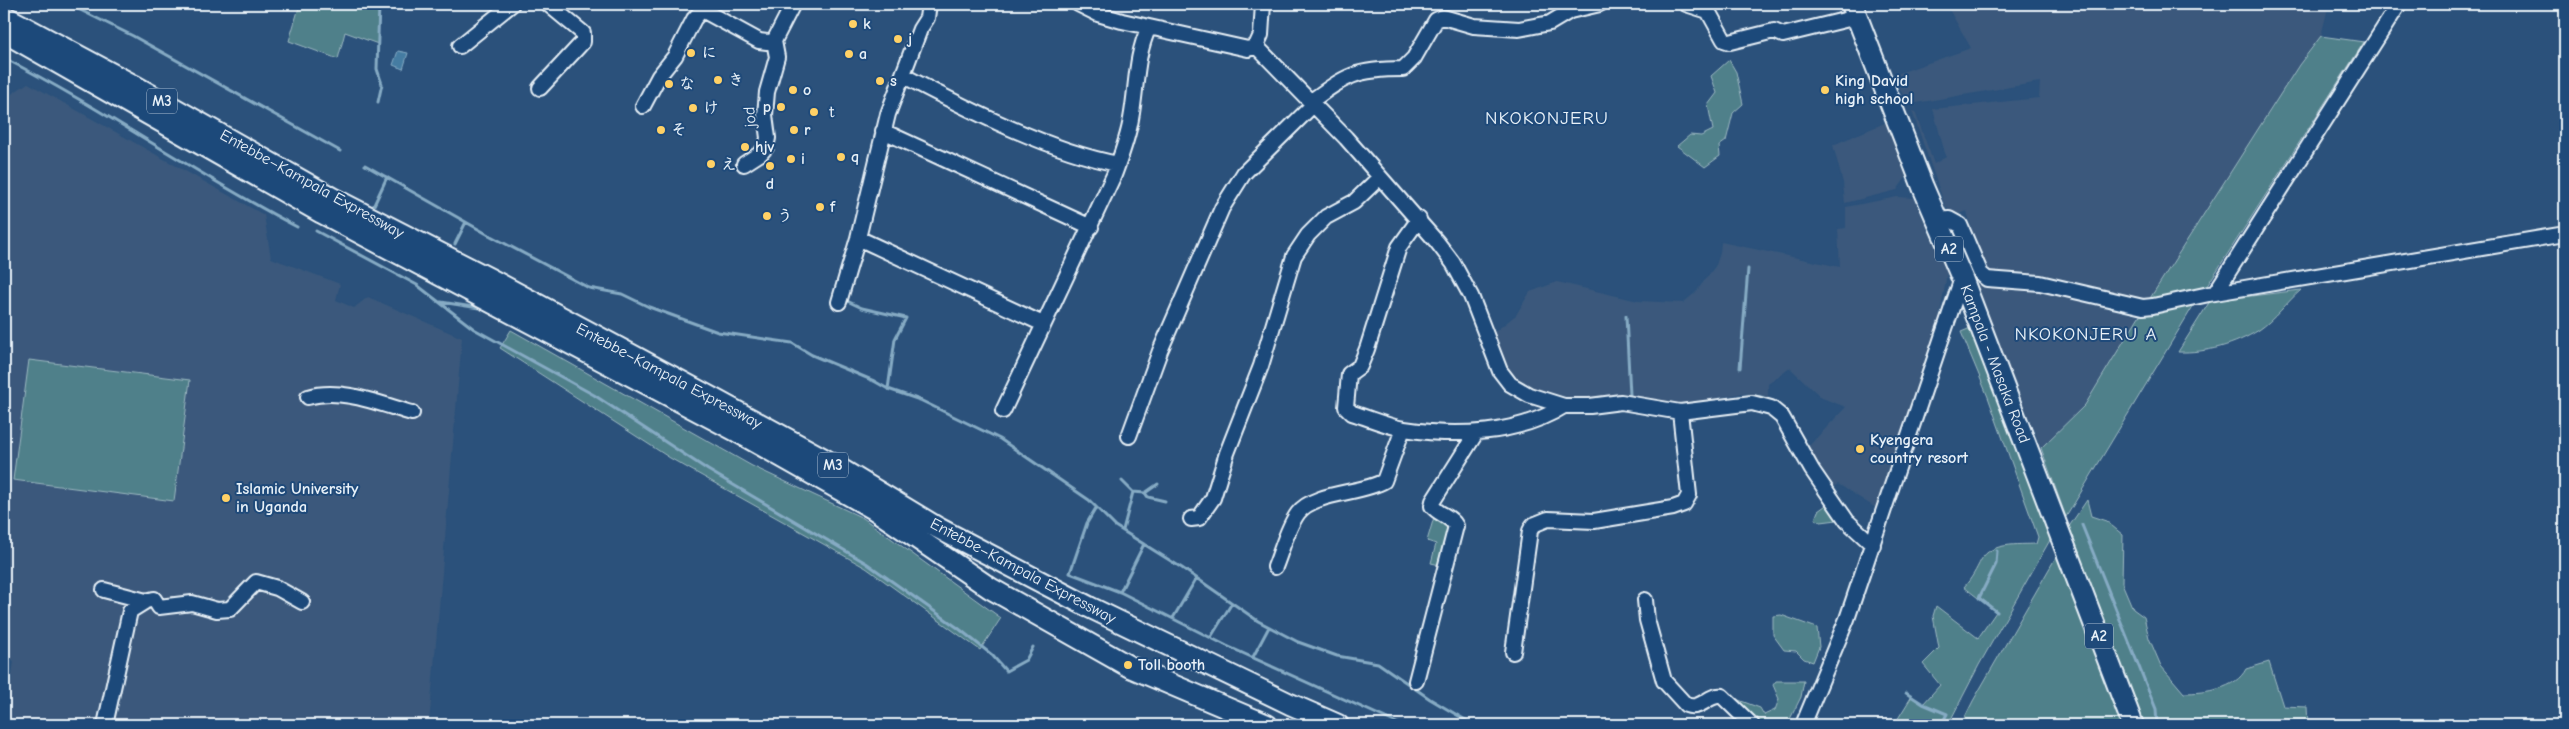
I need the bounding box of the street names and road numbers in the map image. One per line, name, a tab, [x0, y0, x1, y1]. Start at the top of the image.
road number: M3	[147, 88, 177, 114]
street label: jod	[740, 106, 760, 130]
street label: Entebbe–Kampala Expressway	[217, 126, 408, 243]
road number: A2	[1935, 236, 1963, 262]
street label: Kampala - Masaka Road	[1956, 282, 2034, 446]
street label: Entebbe–Kampala Expressway	[573, 319, 766, 433]
road number: M3	[818, 452, 848, 478]
street label: Entebbe–Kampala Expressway	[927, 514, 1120, 628]
road number: A2	[2085, 624, 2113, 648]

